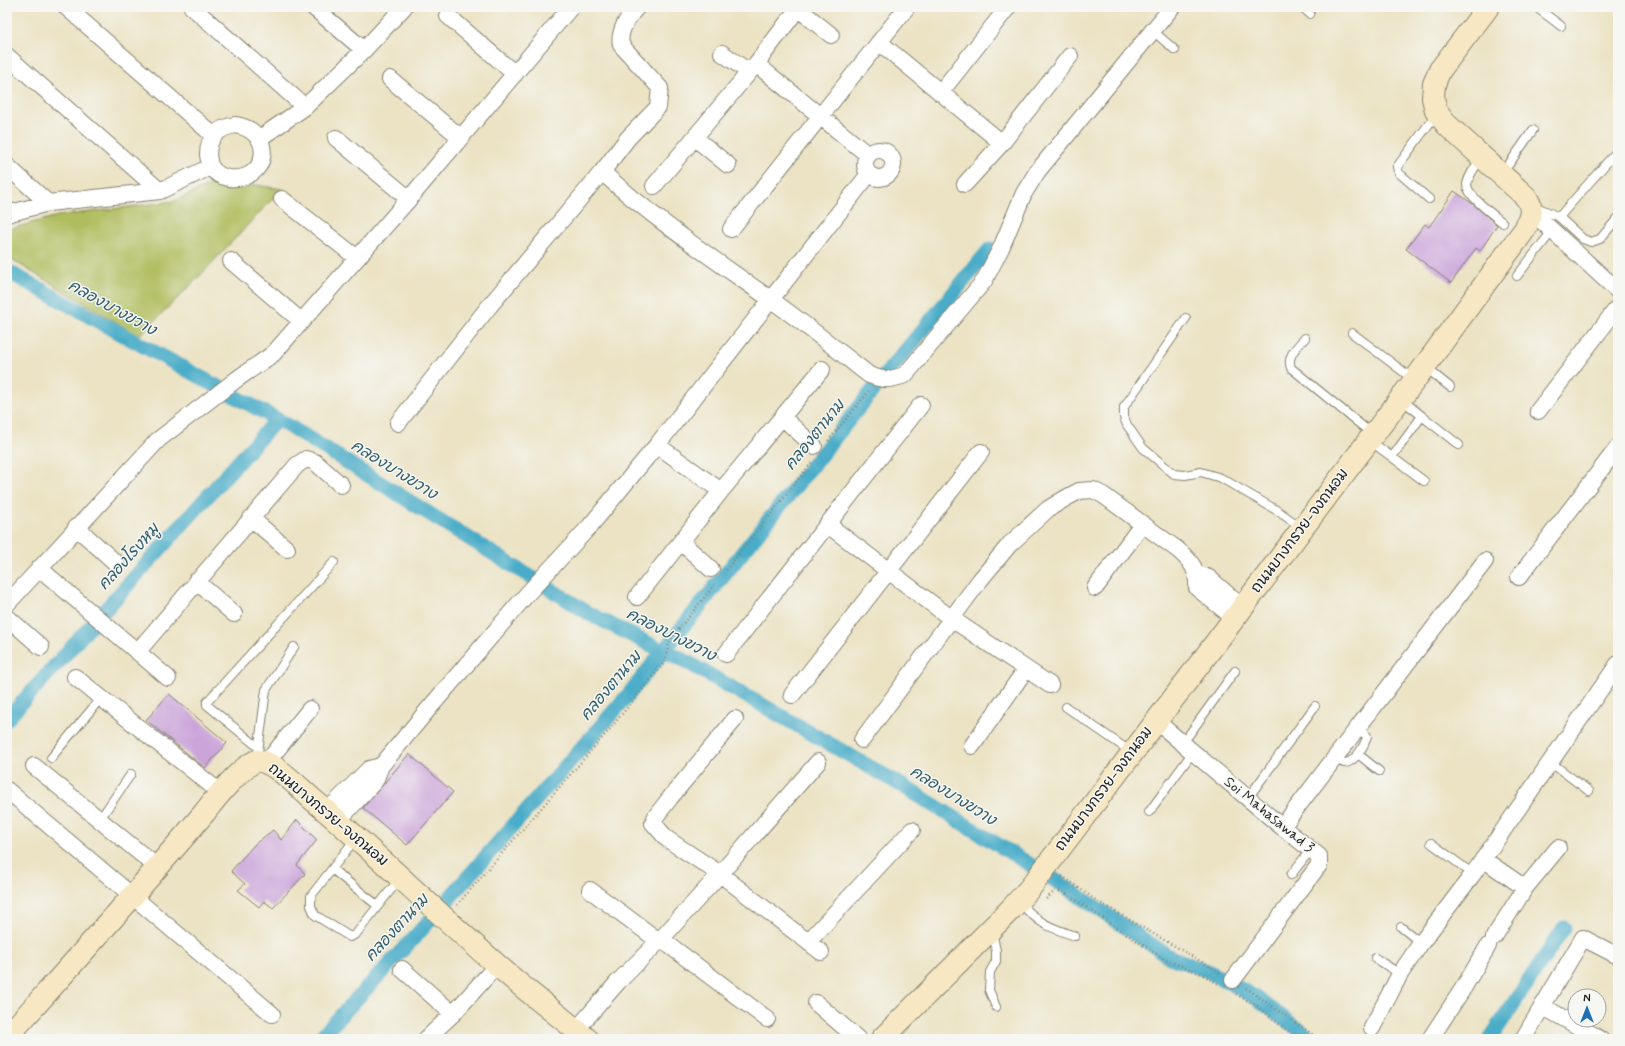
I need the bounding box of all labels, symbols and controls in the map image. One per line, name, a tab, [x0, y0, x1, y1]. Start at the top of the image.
water label: คลองบางขวาง	[64, 275, 161, 342]
water label: คลองตานาม	[780, 395, 851, 475]
water label: คลองบางขวาง	[347, 435, 442, 506]
street label: ถนนบางกรวย-จงถนอม	[1247, 465, 1353, 597]
water label: คลองโรงหมู	[93, 518, 166, 595]
water label: คลองบางขวาง	[623, 604, 721, 667]
water label: คลองตานาม	[576, 646, 647, 725]
street label: ถนนบางกรวย-จงถนอม	[1051, 723, 1157, 855]
street label: ถนนบางกรวย-จงถนอม	[264, 759, 392, 871]
water label: คลองบางขวาง	[906, 761, 1001, 832]
street label: Soi Mahasawad 3	[1220, 772, 1319, 858]
water label: คลองตานาม	[360, 889, 434, 966]
north arrow	[1567, 988, 1607, 1028]
text: N	[1583, 992, 1591, 1006]

